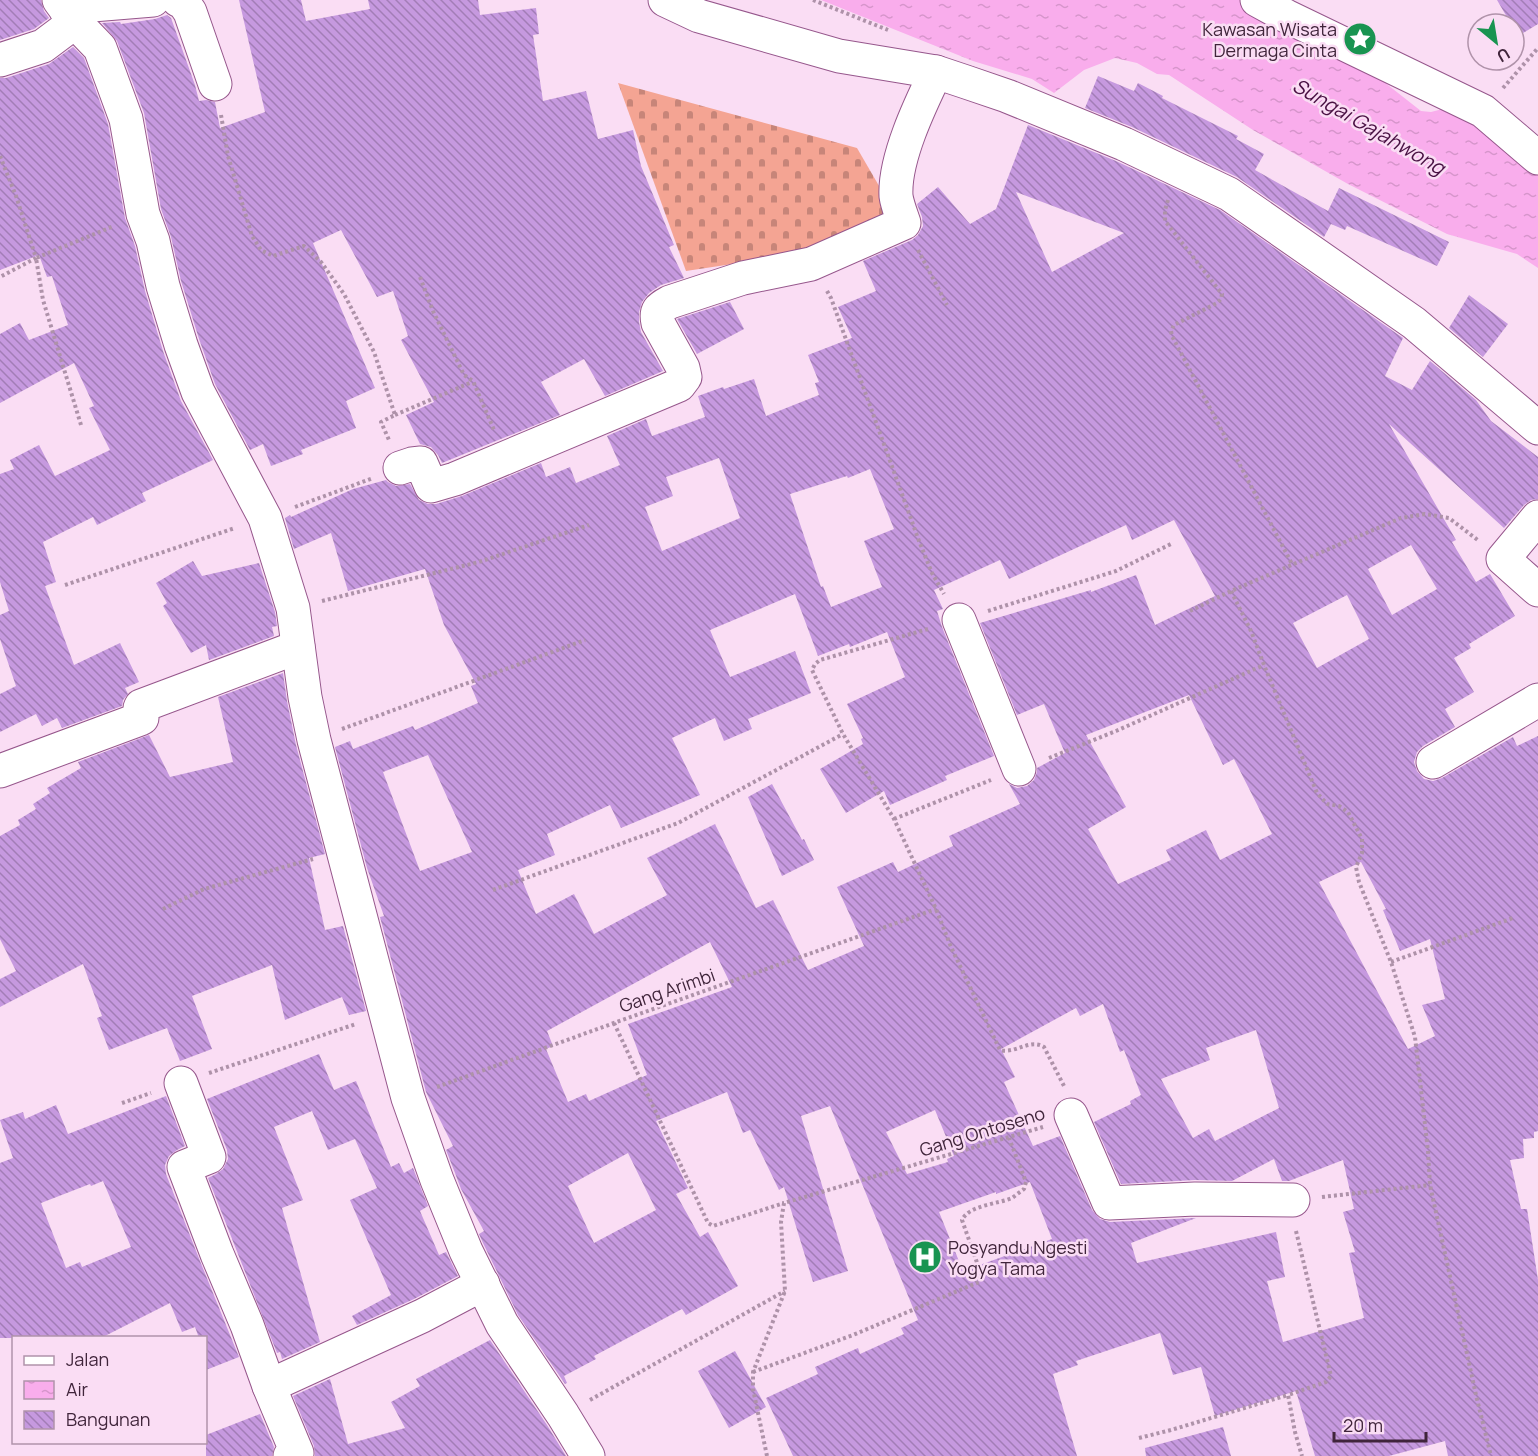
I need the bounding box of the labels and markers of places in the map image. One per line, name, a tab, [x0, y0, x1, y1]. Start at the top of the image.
place label: Kawasan Wisata Dermaga Cinta	[1202, 17, 1337, 62]
place icon: Kawasan Wisata Dermaga Cinta	[1342, 21, 1378, 57]
place label: Posyandu Ngesti Yogya Tama	[948, 1235, 1088, 1280]
hospital icon: Posyandu Ngesti Yogya Tama	[907, 1239, 943, 1275]

